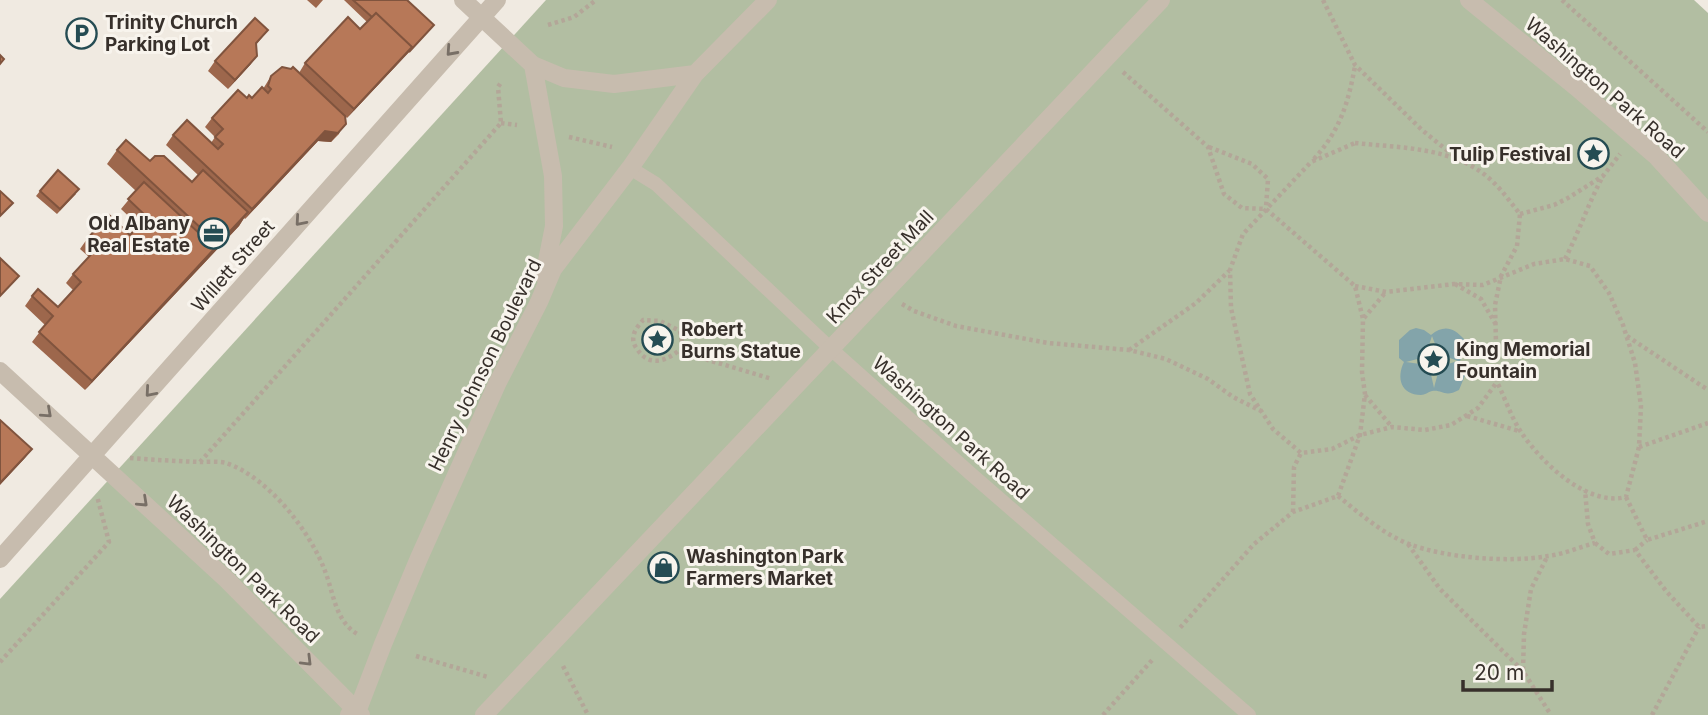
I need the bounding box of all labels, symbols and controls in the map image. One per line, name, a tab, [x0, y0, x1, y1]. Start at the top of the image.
place label: Trinity Church Parking Lot	[105, 11, 238, 56]
street label: Washington Park Road	[1521, 13, 1689, 163]
parking icon: Trinity Church Parking Lot	[65, 16, 99, 50]
one-way arrow	[447, 43, 460, 56]
place icon: Tulip Festival	[1577, 137, 1611, 171]
place label: Tulip Festival	[1449, 143, 1571, 166]
street label: Knox Street Mall	[822, 206, 938, 328]
place label: Old Albany Real Estate	[87, 212, 191, 257]
one-way arrow	[296, 213, 309, 226]
street label: Willett Street	[187, 215, 279, 317]
office icon: Old Albany Real Estate	[196, 217, 230, 251]
street label: Henry Johnson Boulevard	[424, 255, 546, 475]
place label: Robert Burns Statue	[681, 318, 801, 363]
place icon: Robert Burns Statue	[641, 323, 675, 357]
place label: King Memorial Fountain	[1456, 338, 1591, 383]
place icon: King Memorial Fountain	[1416, 343, 1450, 377]
street label: Washington Park Road	[868, 352, 1034, 504]
one-way arrow	[146, 383, 158, 396]
one-way arrow	[39, 405, 52, 417]
street label: Washington Park Road	[162, 490, 324, 648]
one-way arrow	[135, 494, 148, 507]
place label: Washington Park Farmers Market	[686, 545, 844, 590]
shop icon: Washington Park Farmers Market	[646, 550, 680, 584]
scale bar	[1463, 648, 1552, 692]
one-way arrow	[298, 652, 311, 665]
text: 20 m	[1474, 660, 1524, 685]

